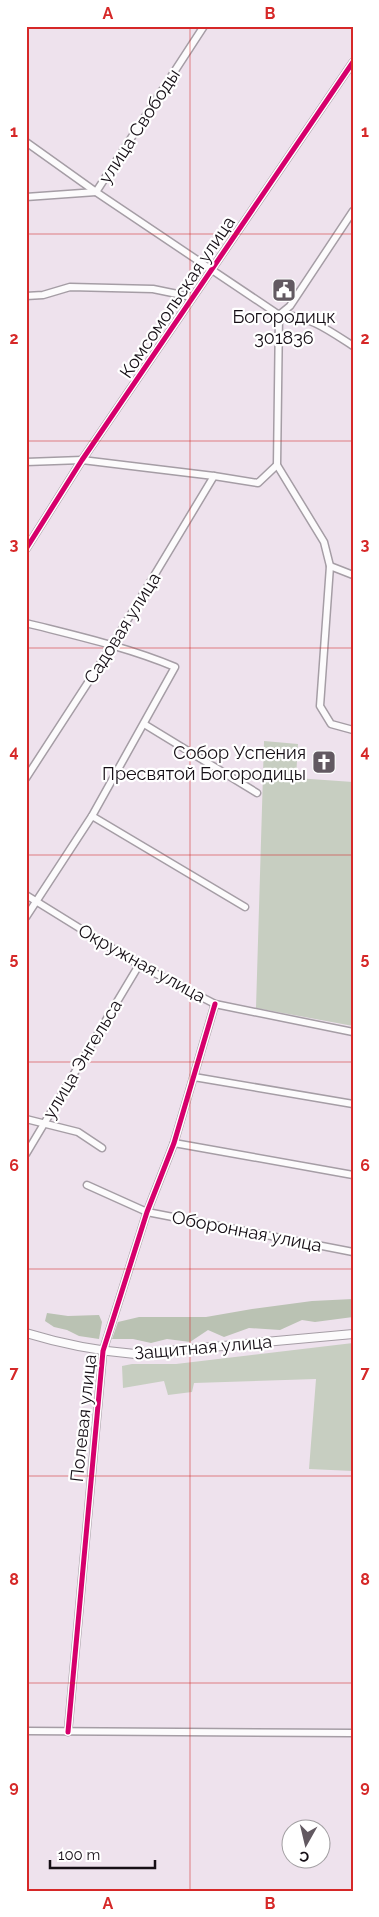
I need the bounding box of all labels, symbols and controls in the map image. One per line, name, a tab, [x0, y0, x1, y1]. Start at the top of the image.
text: A	[103, 4, 114, 23]
text: B	[265, 4, 276, 23]
street label: улица Свободы	[94, 65, 184, 187]
text: 1	[10, 122, 18, 141]
text: 1	[361, 122, 369, 141]
street label: Комсомольская улица	[115, 212, 239, 382]
public building icon: Богородицк 301836	[271, 277, 297, 303]
place label: Богородицк 301836	[232, 306, 336, 348]
text: 2	[9, 329, 19, 348]
text: 2	[360, 329, 370, 348]
text: 3	[10, 535, 19, 554]
text: 3	[361, 535, 370, 554]
street label: Садовая улица	[79, 569, 165, 687]
text: 4	[9, 742, 19, 761]
place label: Собор Успения Пресвятой Богородицы	[102, 742, 306, 784]
text: 4	[360, 742, 370, 761]
church icon: Собор Успения Пресвятой Богородицы	[311, 749, 337, 775]
street label: Окружная улица	[75, 919, 209, 1007]
text: 5	[10, 949, 19, 968]
text: 5	[361, 949, 370, 968]
street label: улица Энгельса	[38, 996, 126, 1122]
text: 6	[9, 1156, 19, 1175]
text: 6	[360, 1156, 370, 1175]
street label: Оборонная улица	[170, 1206, 324, 1256]
street label: Защитная улица	[133, 1331, 273, 1363]
street label: Полевая улица	[66, 1353, 100, 1483]
text: 7	[10, 1363, 19, 1382]
text: 7	[361, 1363, 370, 1382]
text: 8	[9, 1570, 19, 1589]
text: 8	[360, 1570, 370, 1589]
text: 9	[9, 1777, 19, 1796]
text: 9	[360, 1777, 370, 1796]
north arrow	[282, 1820, 332, 1870]
scale bar	[50, 1837, 155, 1869]
text: 100 m	[58, 1846, 100, 1864]
text: С	[298, 1848, 310, 1865]
text: A	[103, 1894, 114, 1913]
text: B	[265, 1894, 276, 1913]

